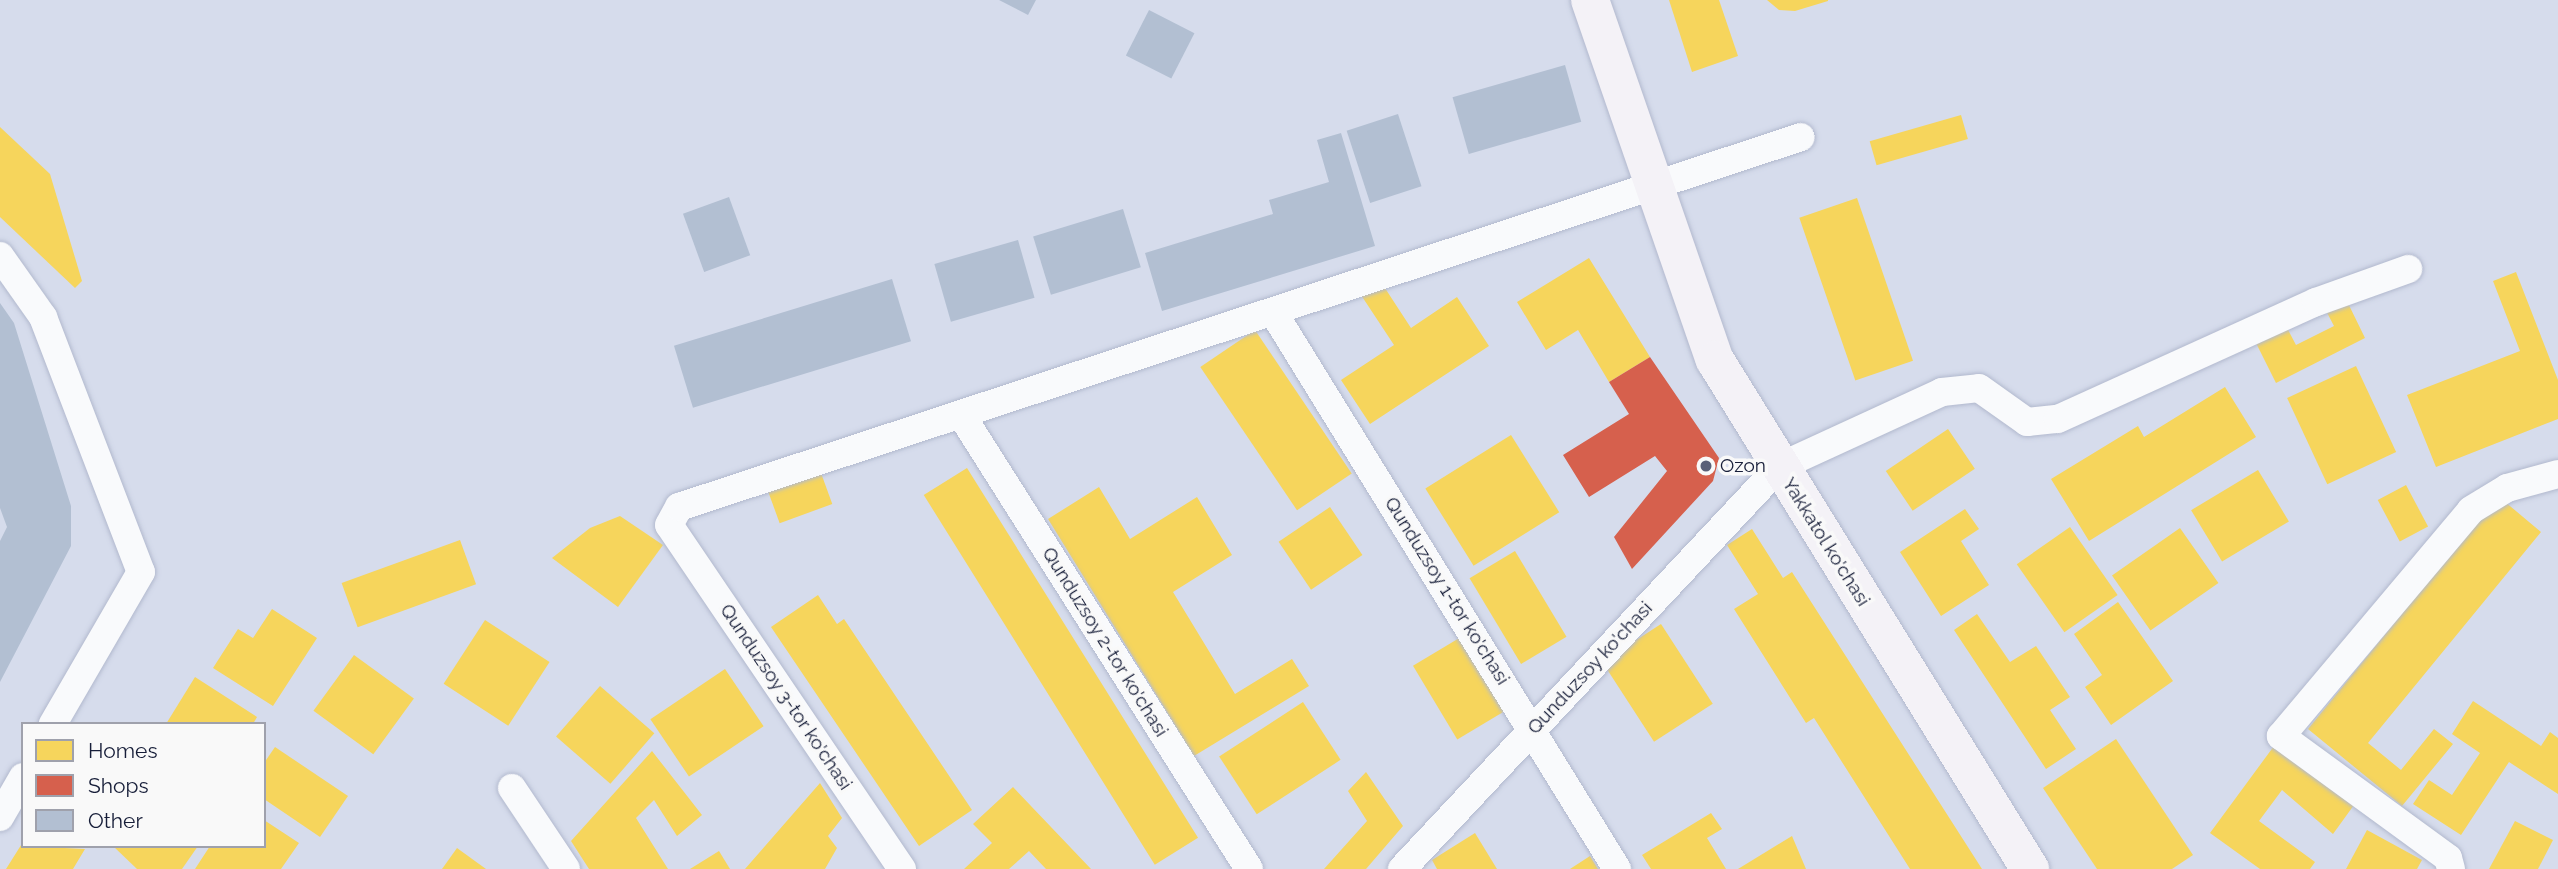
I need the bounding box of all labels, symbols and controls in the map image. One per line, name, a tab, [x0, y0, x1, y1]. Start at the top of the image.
place label: Ozon	[1720, 455, 1766, 477]
marker: Ozon	[1698, 458, 1714, 474]
street label: Yakkatol ko'chasi	[1777, 473, 1875, 611]
street label: Qunduzsoy 1-tor ko'chasi	[1380, 492, 1514, 690]
street label: Qunduzsoy 2-tor ko'chasi	[1037, 543, 1173, 741]
street label: Qunduzsoy ko'chasi	[1523, 597, 1657, 739]
street label: Qunduzsoy 3-tor ko'chasi	[715, 599, 857, 795]
legend	[21, 722, 266, 848]
text: Homes	[88, 738, 158, 763]
text: Shops	[88, 773, 149, 798]
text: Other	[88, 808, 143, 833]

